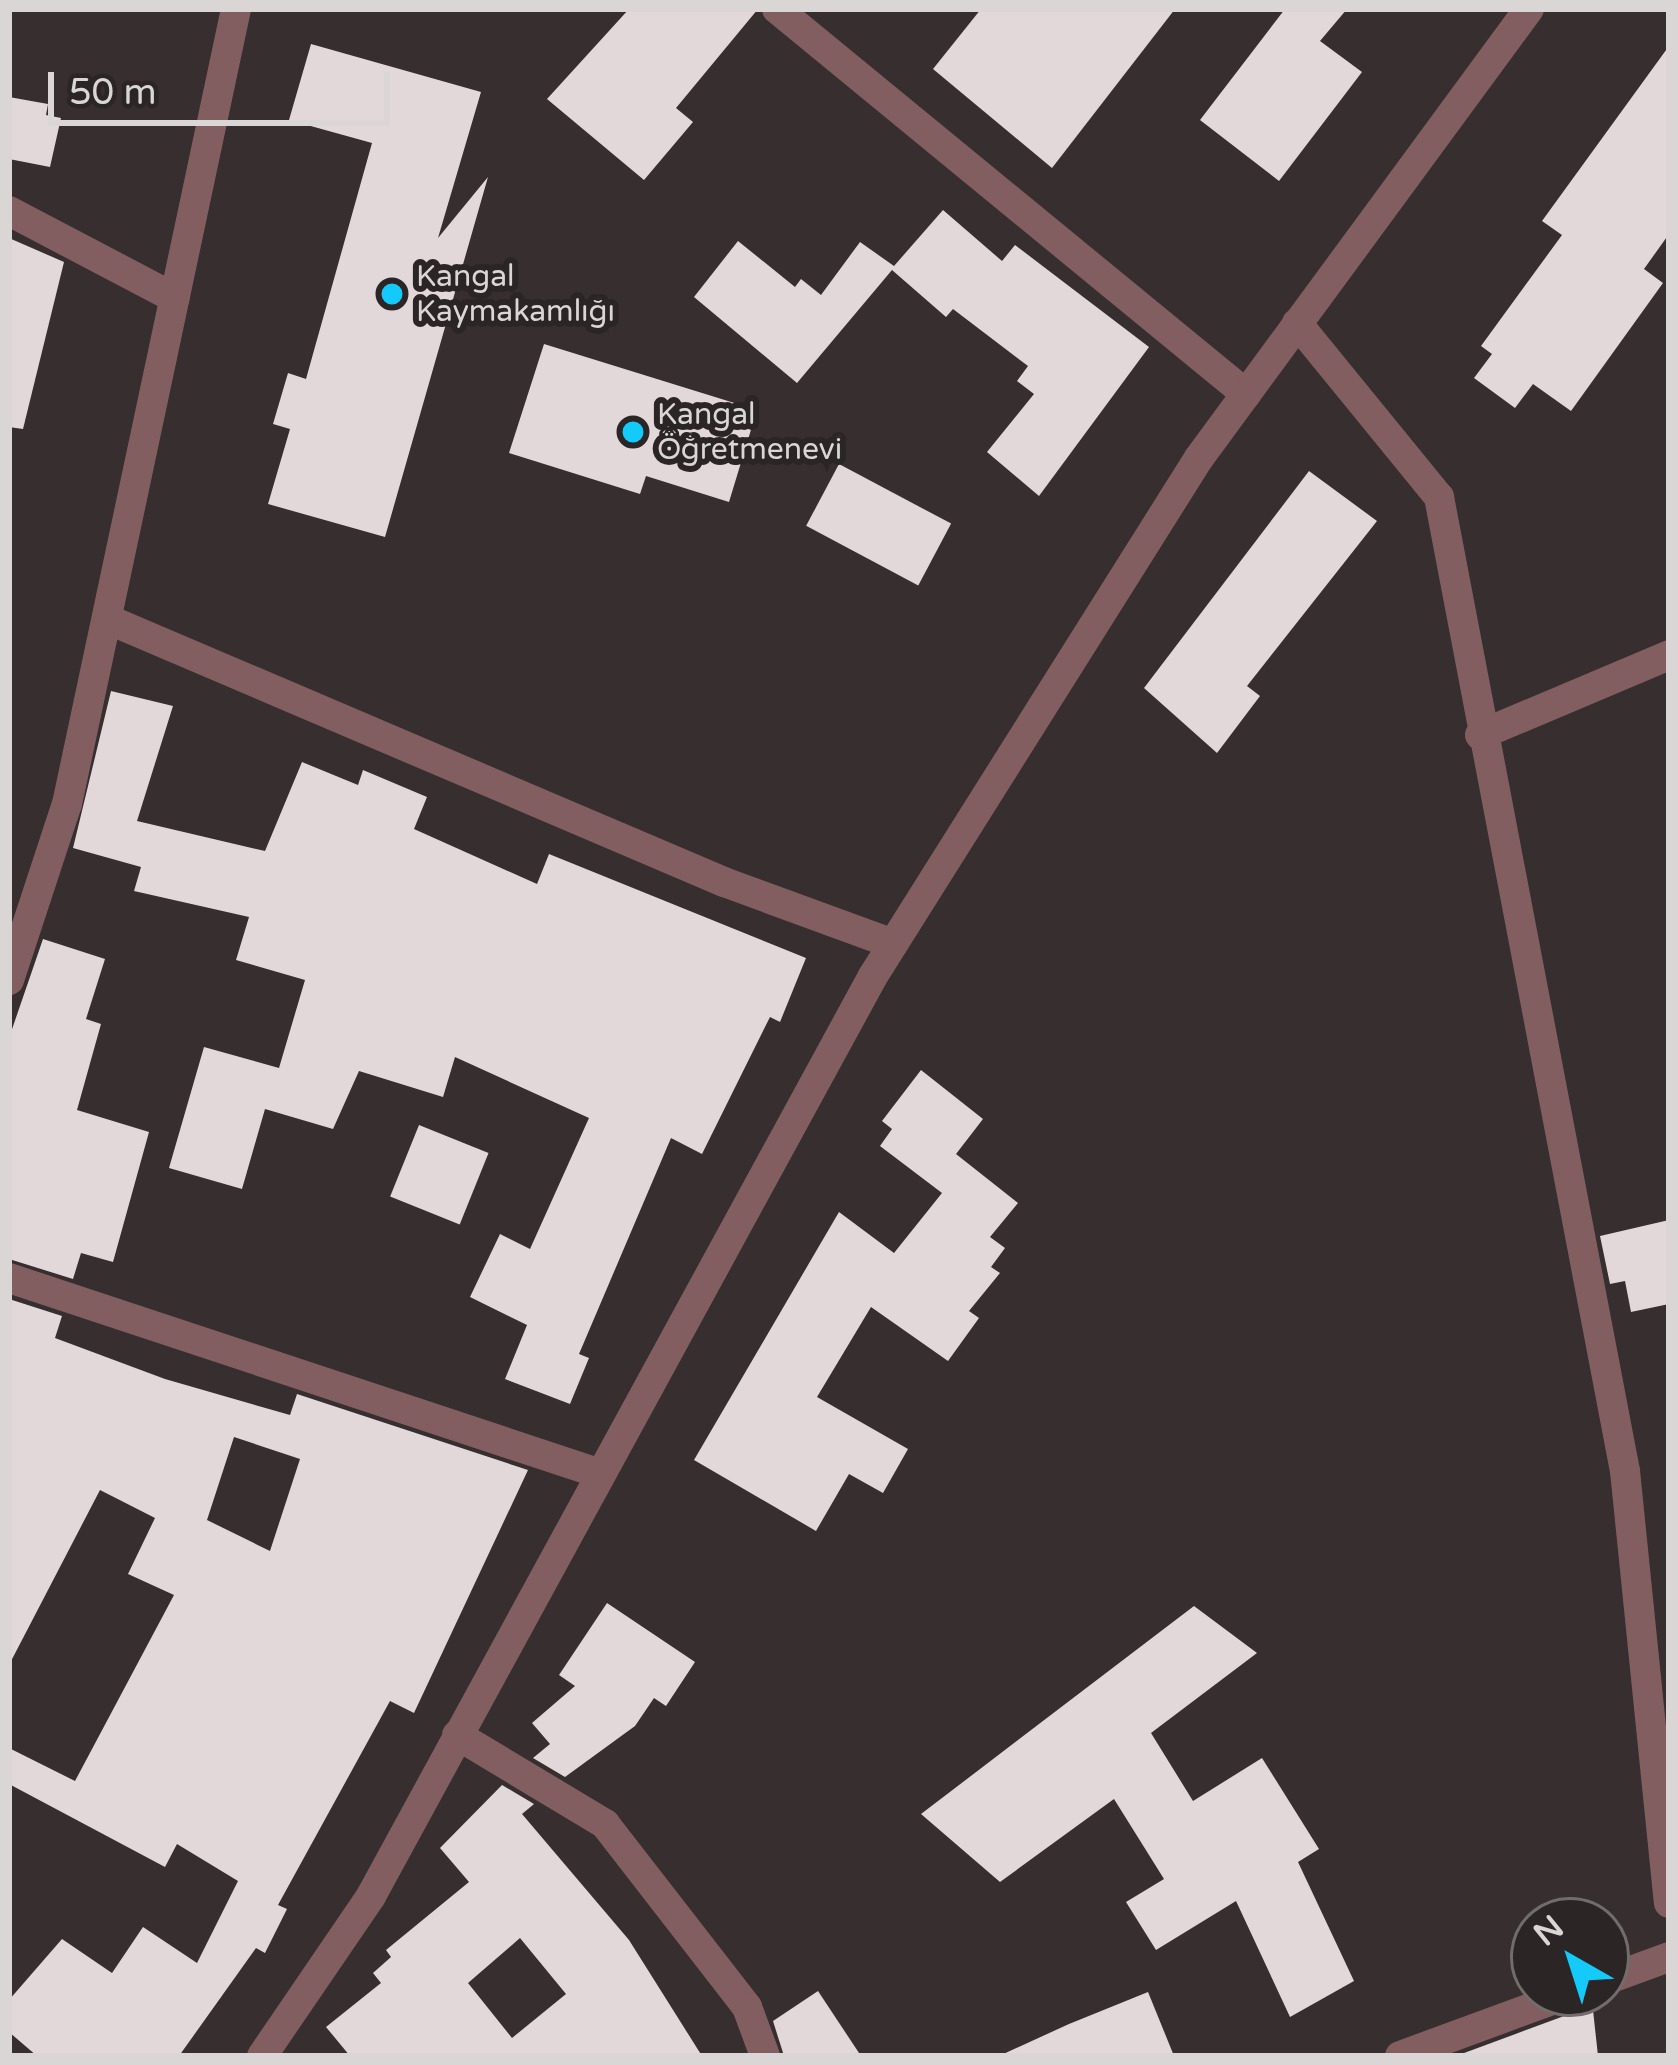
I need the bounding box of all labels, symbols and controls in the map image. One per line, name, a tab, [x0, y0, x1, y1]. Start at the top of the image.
scale bar	[54, 48, 396, 122]
text: 50 m	[69, 71, 157, 114]
place label: Kangal Kaymakamlığı	[416, 259, 615, 330]
marker: Kangal Kaymakamlığı	[379, 281, 405, 307]
place label: Kangal Öğretmenevi	[657, 397, 842, 468]
marker: Kangal Öğretmenevi	[620, 419, 646, 445]
north arrow	[1510, 1897, 1630, 2017]
text: N	[1526, 1907, 1571, 1954]

